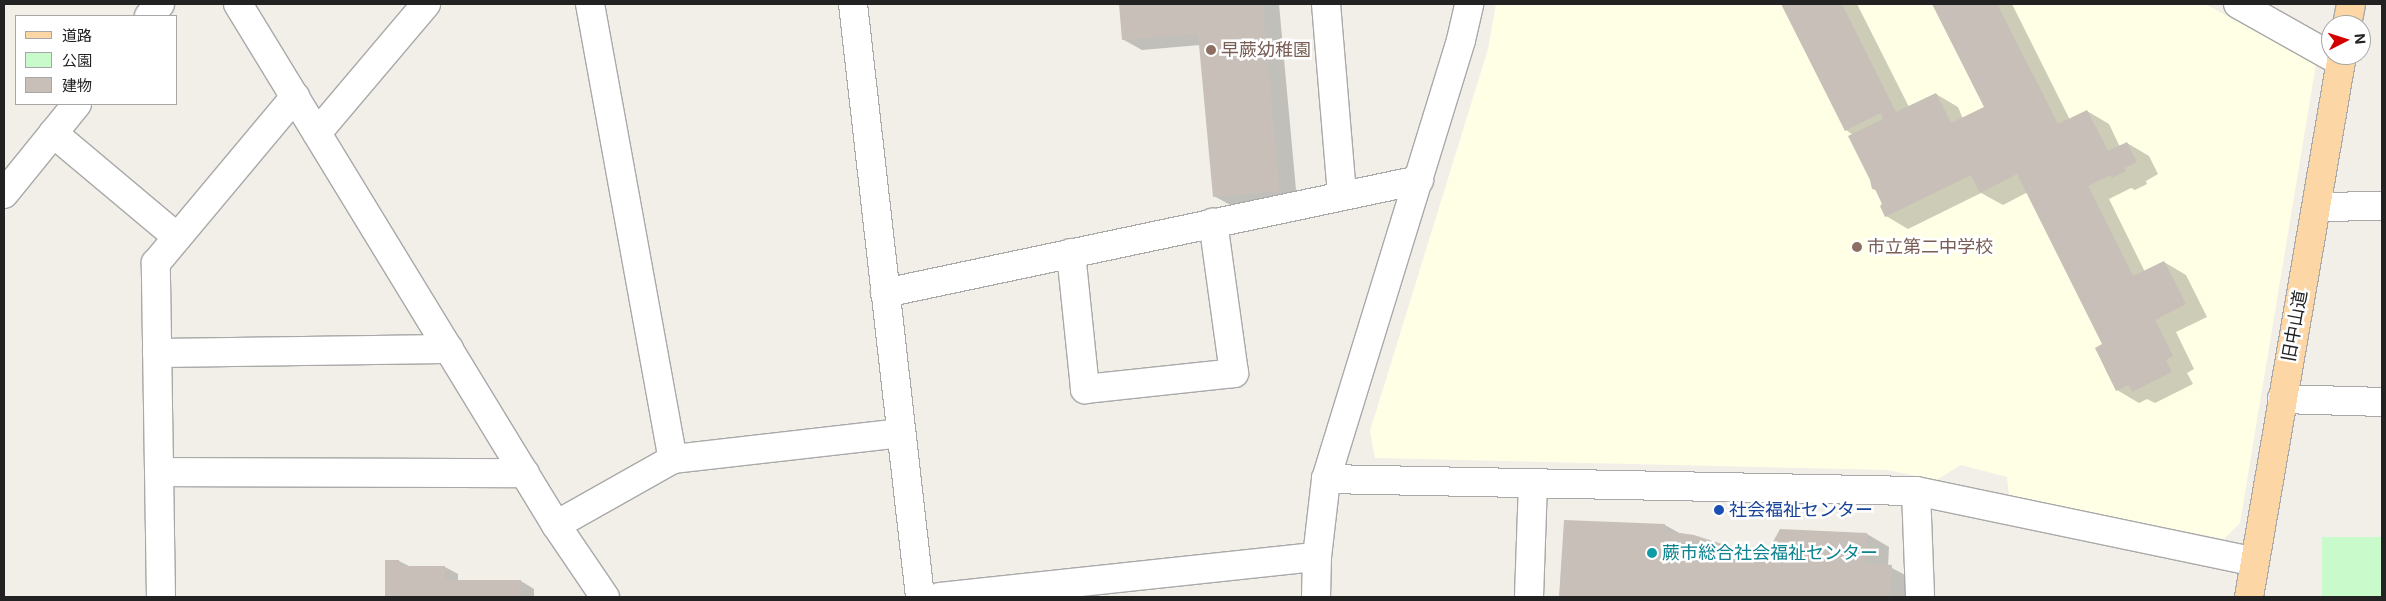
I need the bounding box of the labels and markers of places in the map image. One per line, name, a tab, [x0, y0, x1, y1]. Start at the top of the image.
place label: 早蕨幼稚園	[1221, 39, 1311, 61]
marker: 早蕨幼稚園	[1205, 44, 1217, 56]
place label: 市立第二中学校	[1867, 236, 1993, 258]
marker: 市立第二中学校	[1851, 241, 1863, 253]
place label: 社会福祉センター	[1729, 499, 1873, 521]
marker: 社会福祉センター	[1713, 504, 1725, 516]
place label: 蕨市総合社会福祉センター	[1662, 542, 1878, 564]
marker: 蕨市総合社会福祉センター	[1646, 547, 1658, 559]

